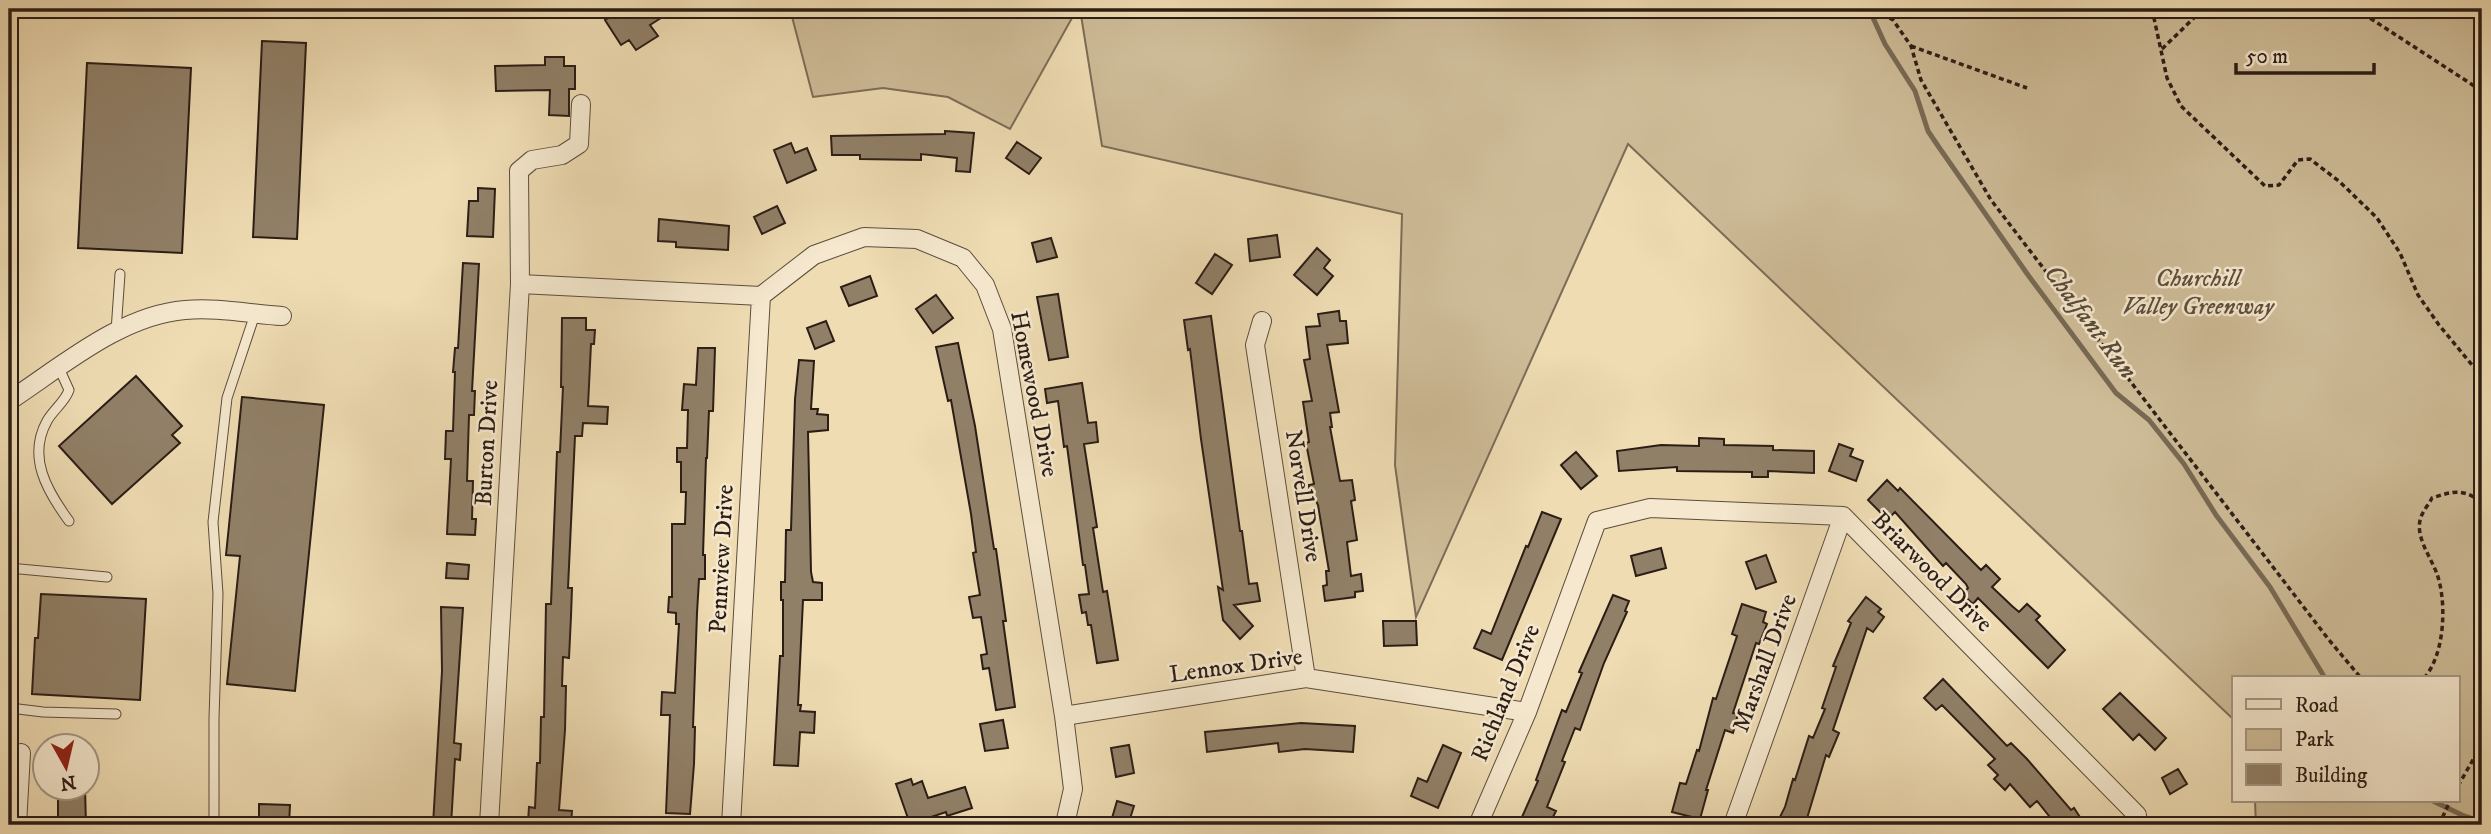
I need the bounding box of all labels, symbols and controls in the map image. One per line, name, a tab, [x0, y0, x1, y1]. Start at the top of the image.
scale bar	[2236, 32, 2374, 76]
text: 50 m	[2246, 44, 2288, 70]
water label: Chalfant Run	[2036, 258, 2144, 386]
park label: Churchill Valley Greenway	[2122, 264, 2275, 322]
street label: Homewood Drive	[1003, 308, 1065, 480]
street label: Burton Drive	[469, 379, 505, 507]
street label: Norvell Drive	[1278, 428, 1328, 564]
street label: Pennview Drive	[703, 484, 741, 634]
street label: Briarwood Drive	[1865, 505, 1999, 639]
street label: Marshall Drive	[1726, 590, 1804, 736]
street label: Richland Drive	[1465, 620, 1547, 766]
street label: Lennox Drive	[1167, 642, 1305, 690]
legend	[2232, 676, 2460, 802]
text: Road	[2295, 693, 2339, 719]
text: Park	[2295, 727, 2335, 753]
north arrow	[32, 732, 102, 802]
text: Building	[2295, 763, 2368, 789]
text: N	[58, 770, 77, 795]

